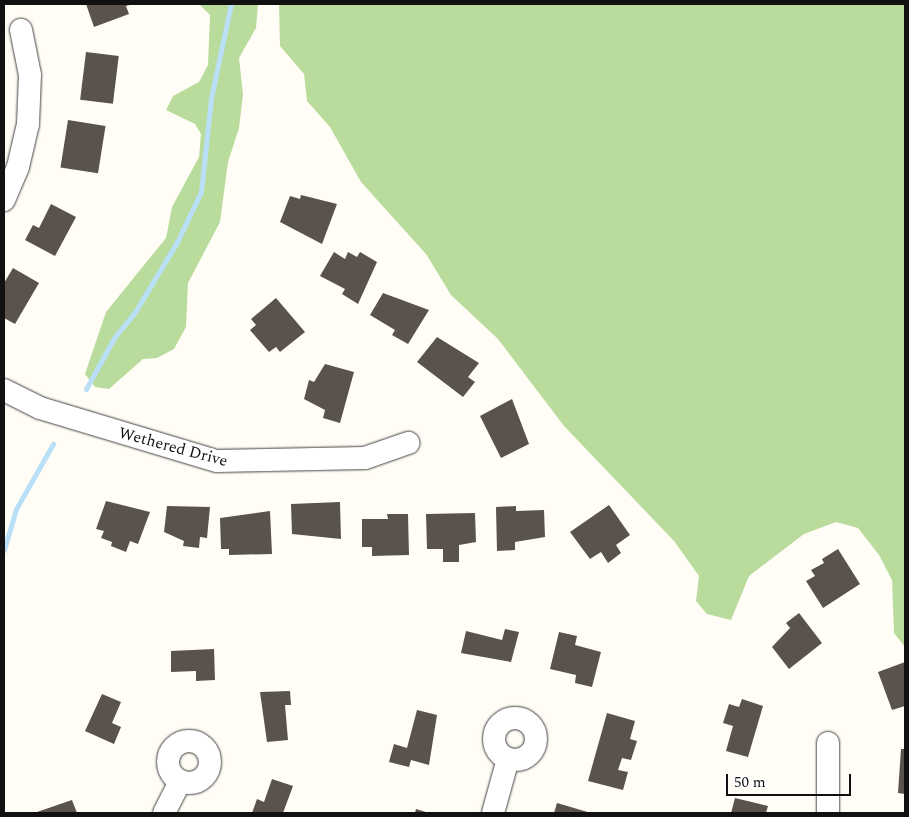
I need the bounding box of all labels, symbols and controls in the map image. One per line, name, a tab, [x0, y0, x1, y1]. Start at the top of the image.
street label: Wethered Drive	[116, 423, 230, 471]
scale bar	[729, 764, 854, 796]
text: 50 m	[734, 771, 766, 794]

